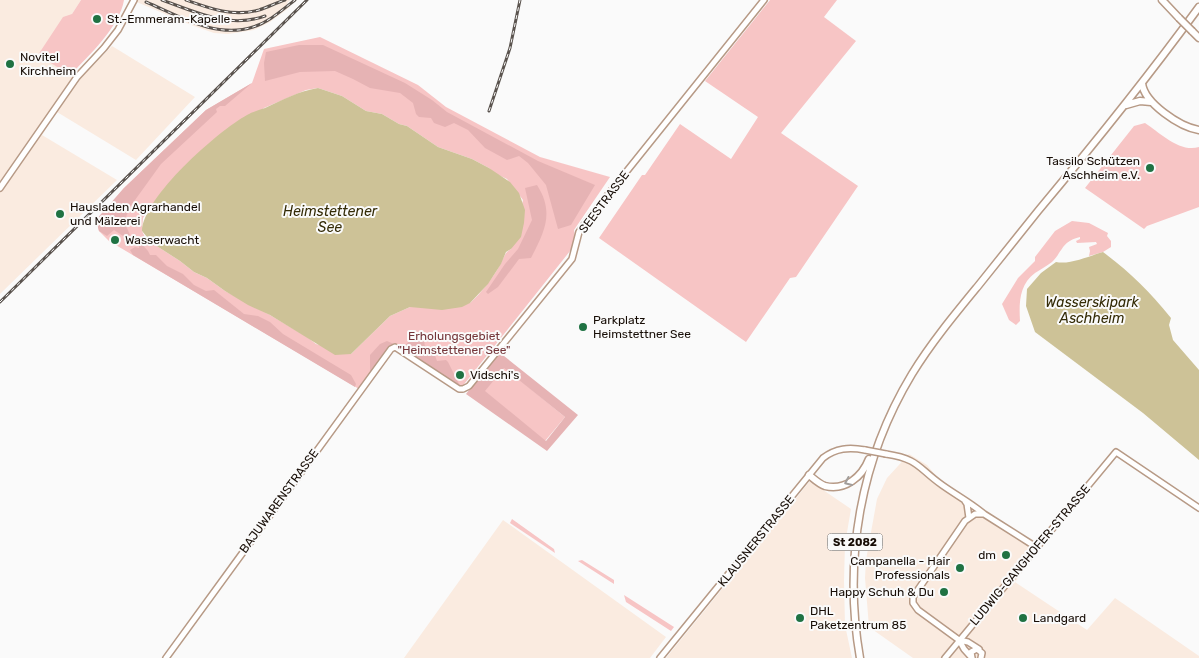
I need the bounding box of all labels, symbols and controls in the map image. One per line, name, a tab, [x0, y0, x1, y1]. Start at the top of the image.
place label: St.-Emmeram-Kapelle	[107, 12, 231, 26]
marker: St.-Emmeram-Kapelle	[91, 13, 103, 25]
place label: Novitel Kirchheim	[20, 50, 76, 78]
marker: Novitel Kirchheim	[4, 58, 16, 70]
place label: Tassilo Schützen Aschheim e.V.	[1046, 154, 1140, 182]
marker: Tassilo Schützen Aschheim e.V.	[1144, 162, 1156, 174]
street label: SEESTRASSE	[576, 168, 632, 236]
place label: Hausladen Agrarhandel und Mälzerei	[70, 200, 201, 228]
water label: Heimstettener See	[283, 203, 378, 236]
marker: Hausladen Agrarhandel und Mälzerei	[54, 208, 66, 220]
place label: Wasserwacht	[125, 233, 199, 247]
marker: Wasserwacht	[109, 234, 121, 246]
water label: Wasserskipark Aschheim	[1045, 294, 1140, 327]
place label: Parkplatz Heimstettner See	[593, 313, 691, 341]
marker: Parkplatz Heimstettner See	[577, 321, 589, 333]
park label: Erholungsgebiet "Heimstettener See"	[397, 329, 511, 357]
place label: Vidschi's	[470, 368, 519, 382]
marker: Vidschi's	[454, 369, 466, 381]
street label: BAJUWARENSTRASSE	[237, 446, 321, 556]
one-way arrow	[844, 476, 853, 487]
street label: LUDWIG-GANGHOFER-STRASSE	[967, 482, 1093, 628]
street label: KLAUSNERSTRASSE	[715, 492, 797, 590]
road number: St 2082	[828, 534, 882, 550]
place label: dm	[978, 548, 996, 562]
marker: dm	[1000, 549, 1012, 561]
place label: Campanella - Hair Professionals	[850, 554, 950, 582]
marker: Campanella - Hair Professionals	[954, 562, 966, 574]
place label: Happy Schuh & Du	[830, 585, 934, 599]
marker: Happy Schuh & Du	[938, 586, 950, 598]
place label: DHL Paketzentrum 85	[810, 604, 906, 632]
place label: Landgard	[1033, 611, 1086, 625]
marker: DHL Paketzentrum 85	[794, 612, 806, 624]
marker: Landgard	[1017, 612, 1029, 624]

